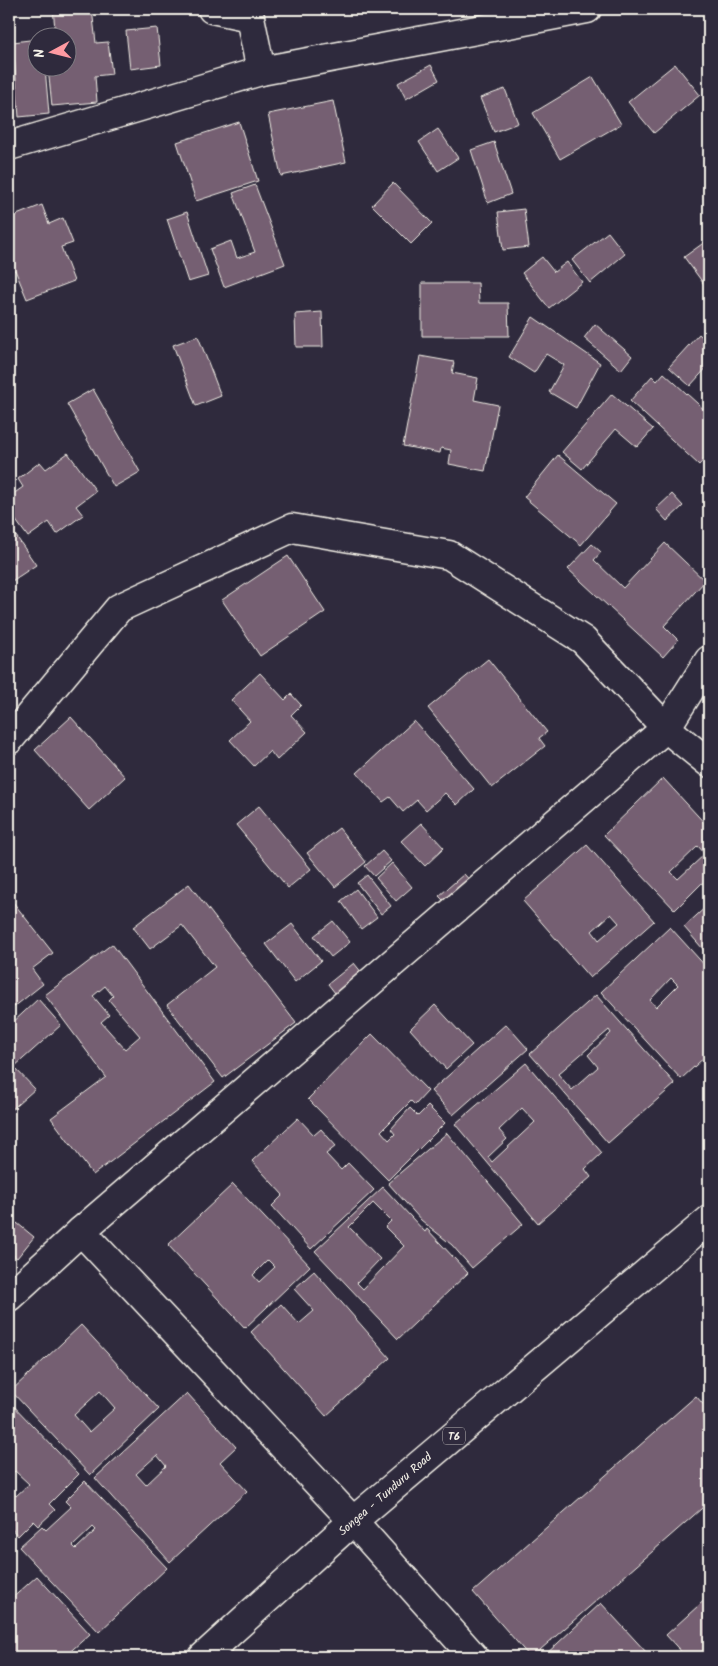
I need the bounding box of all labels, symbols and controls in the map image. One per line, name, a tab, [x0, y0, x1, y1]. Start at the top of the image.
north arrow	[28, 28, 78, 78]
text: N	[29, 48, 52, 59]
road number: T6	[443, 1428, 465, 1444]
street label: Songea - Tunduru Road	[334, 1447, 437, 1541]

